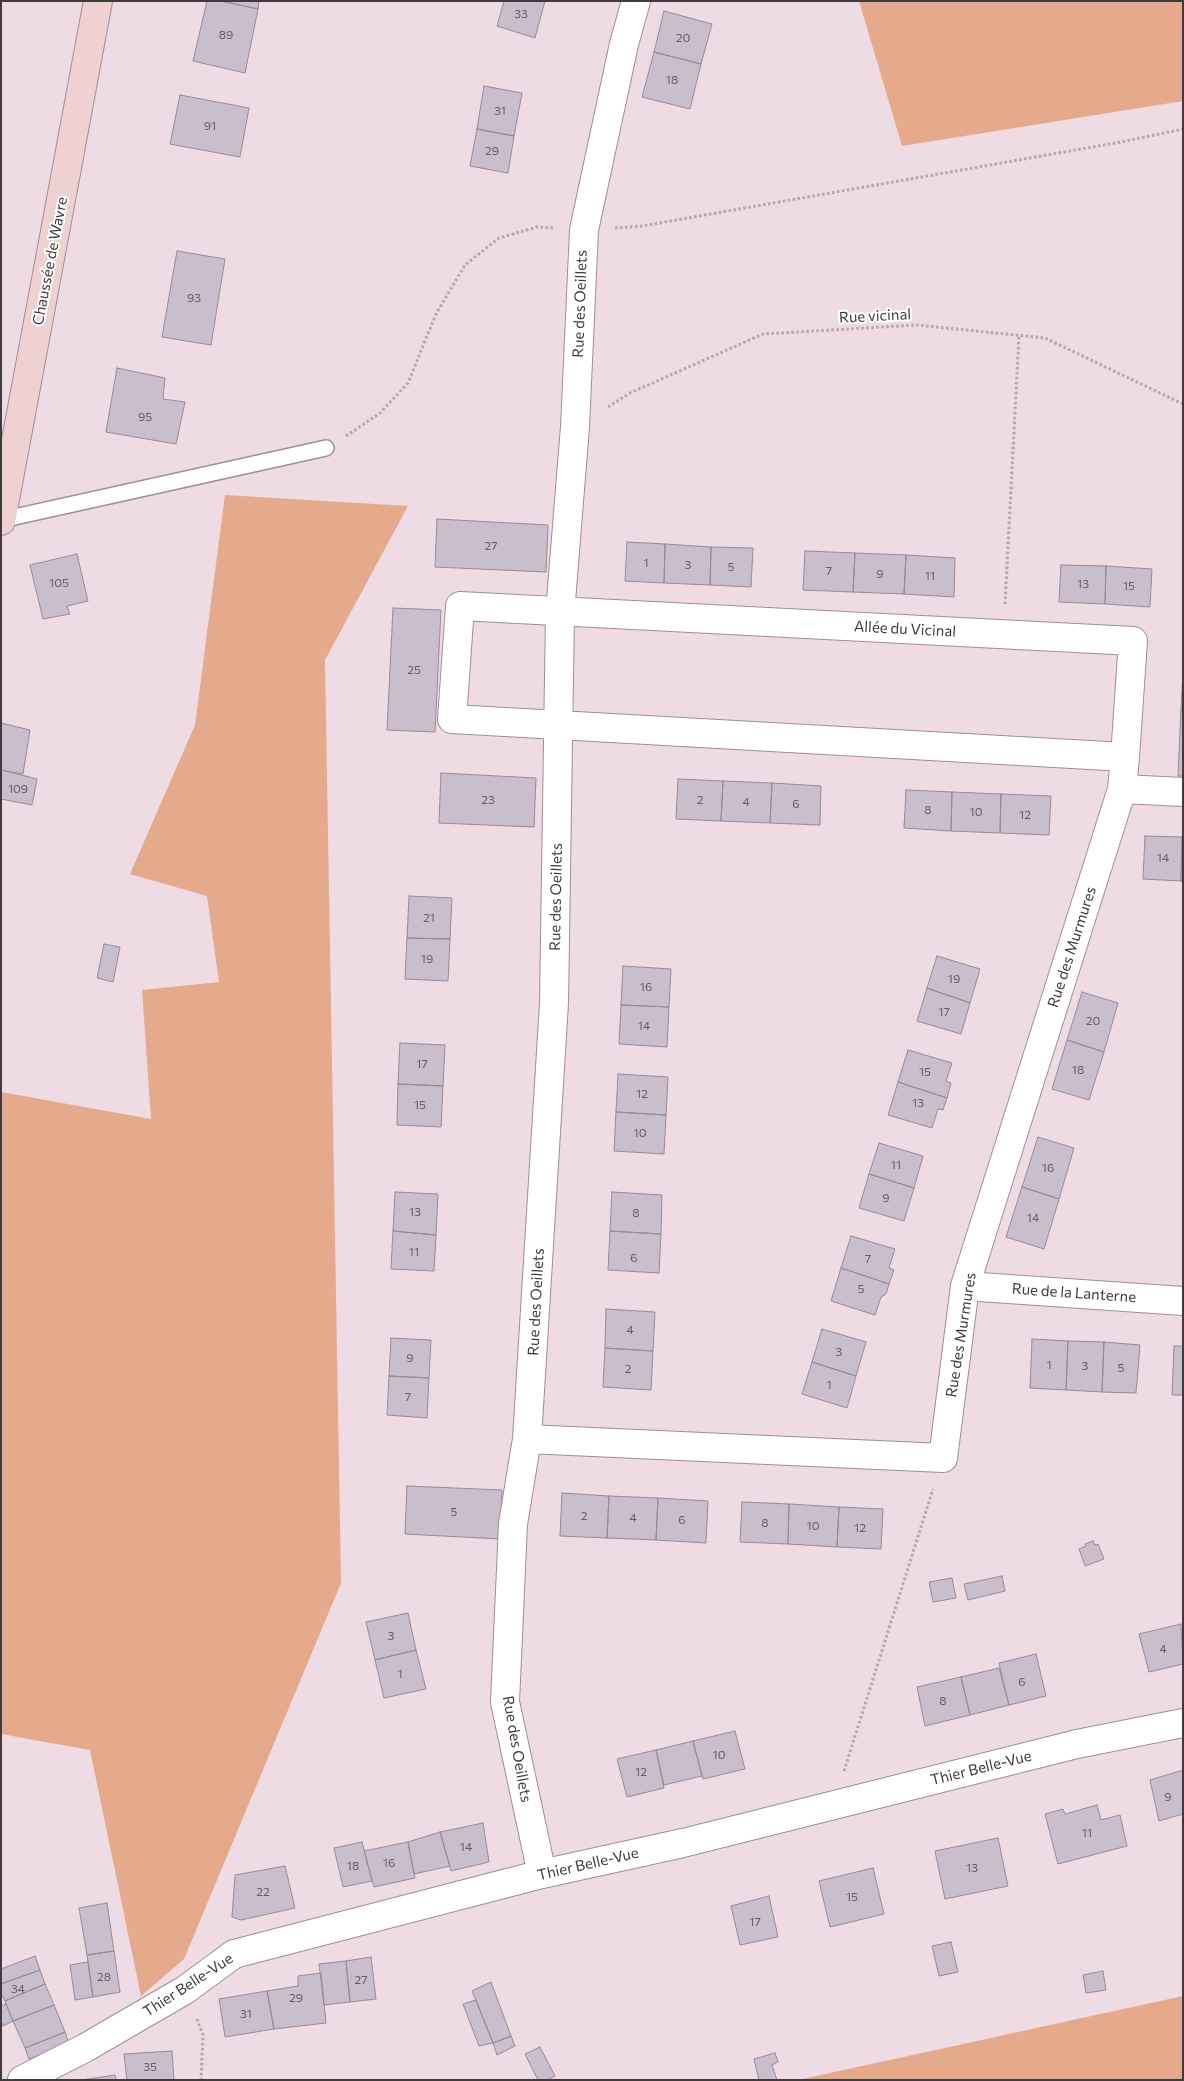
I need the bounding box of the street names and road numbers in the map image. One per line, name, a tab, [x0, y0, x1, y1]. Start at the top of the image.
street label: Chaussée de Wavre	[29, 195, 71, 327]
street label: Rue des Oeillets	[569, 250, 591, 358]
street label: Rue vicinal	[838, 305, 912, 327]
street label: Allée du Vicinal	[853, 617, 957, 641]
street label: Rue des Oeillets	[546, 843, 566, 951]
street label: Rue des Murmures	[1044, 884, 1100, 1010]
street label: Rue des Oeillets	[524, 1248, 548, 1356]
street label: Rue des Murmures	[942, 1271, 980, 1399]
street label: Rue de la Lanterne	[1011, 1280, 1137, 1306]
street label: Rue des Oeillets	[499, 1694, 535, 1804]
street label: Thier Belle-Vue	[929, 1747, 1033, 1789]
street label: Thier Belle-Vue	[536, 1844, 640, 1884]
street label: Thier Belle-Vue	[140, 1949, 236, 2021]

